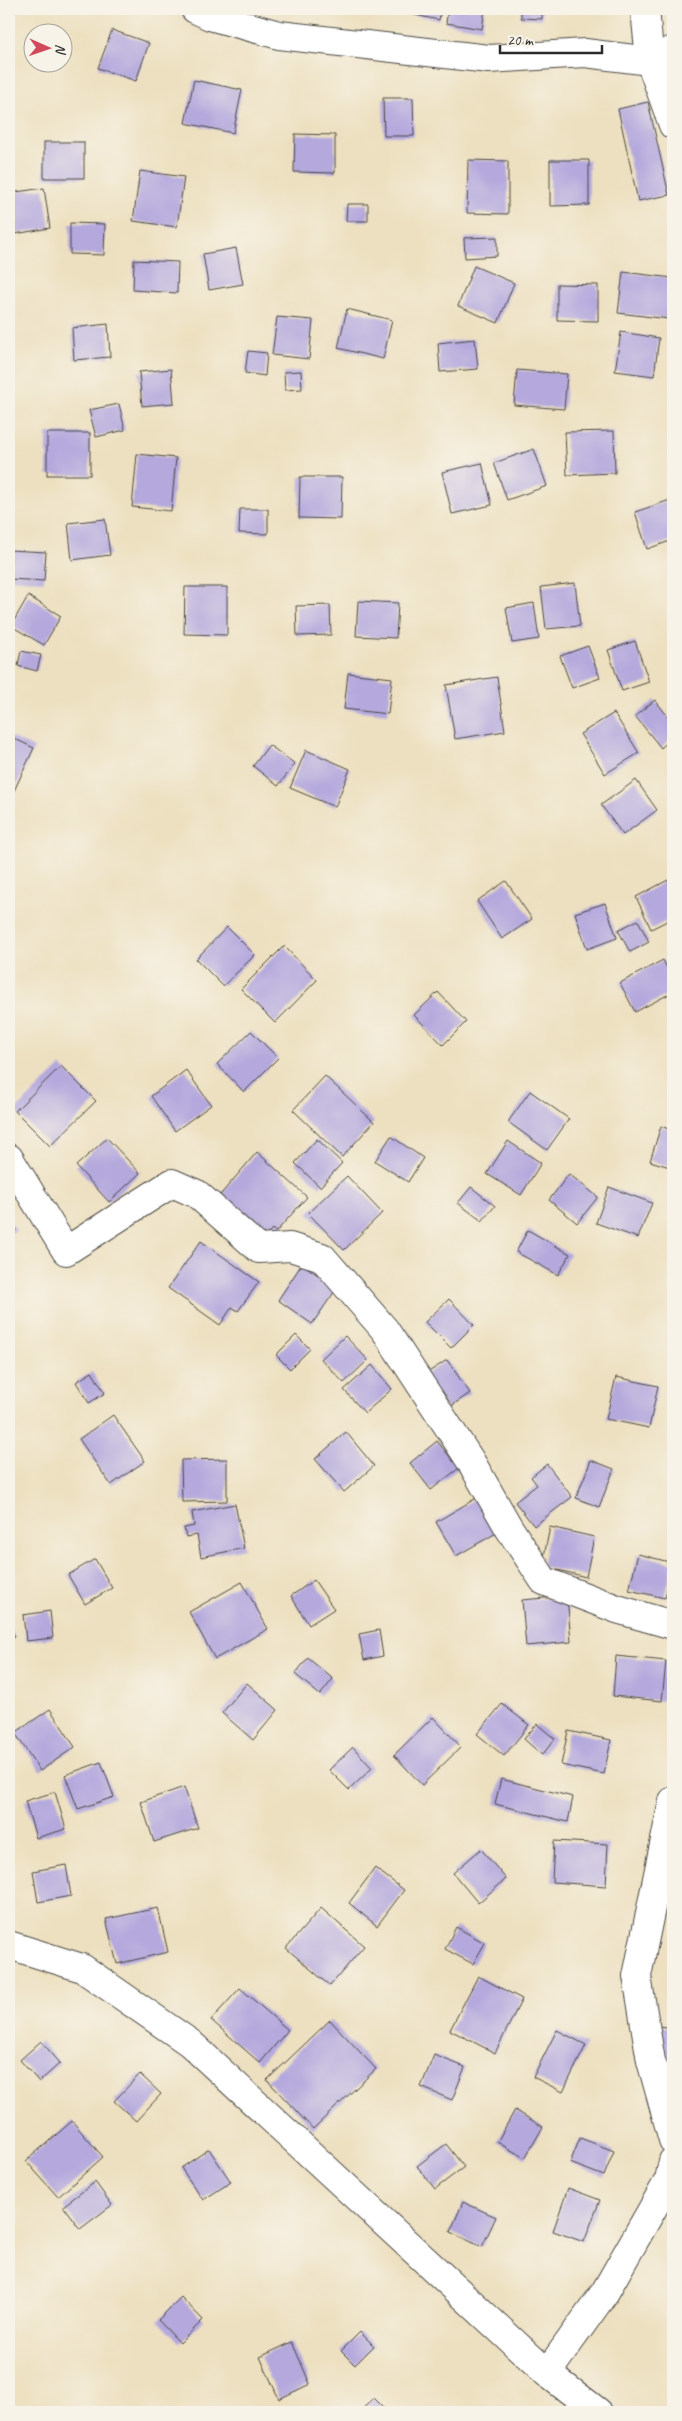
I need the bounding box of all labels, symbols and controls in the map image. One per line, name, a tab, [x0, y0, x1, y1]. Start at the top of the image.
north arrow	[22, 22, 72, 72]
scale bar	[500, 22, 602, 54]
text: 20 m	[507, 31, 534, 50]
text: N	[52, 44, 69, 55]

